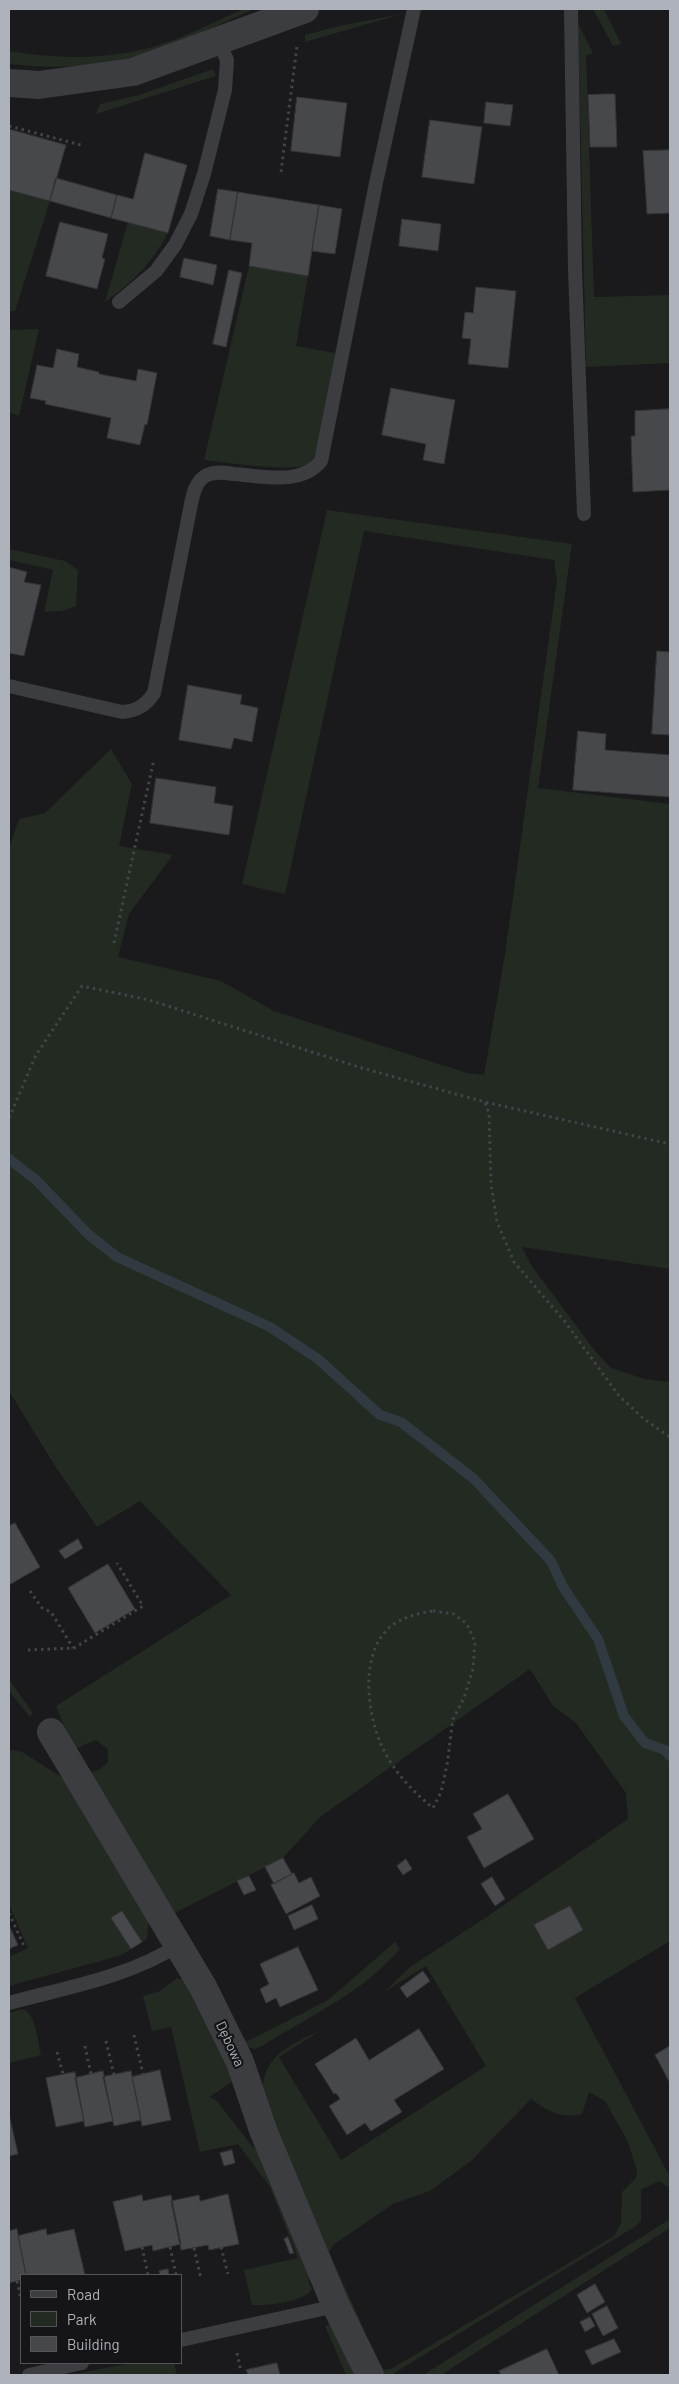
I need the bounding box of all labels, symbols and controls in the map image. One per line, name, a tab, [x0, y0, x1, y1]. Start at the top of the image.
street label: Dębowa	[212, 2019, 248, 2069]
legend	[20, 2274, 182, 2364]
text: Road	[67, 2285, 100, 2303]
text: Park	[67, 2310, 96, 2328]
text: Building	[67, 2335, 120, 2353]

